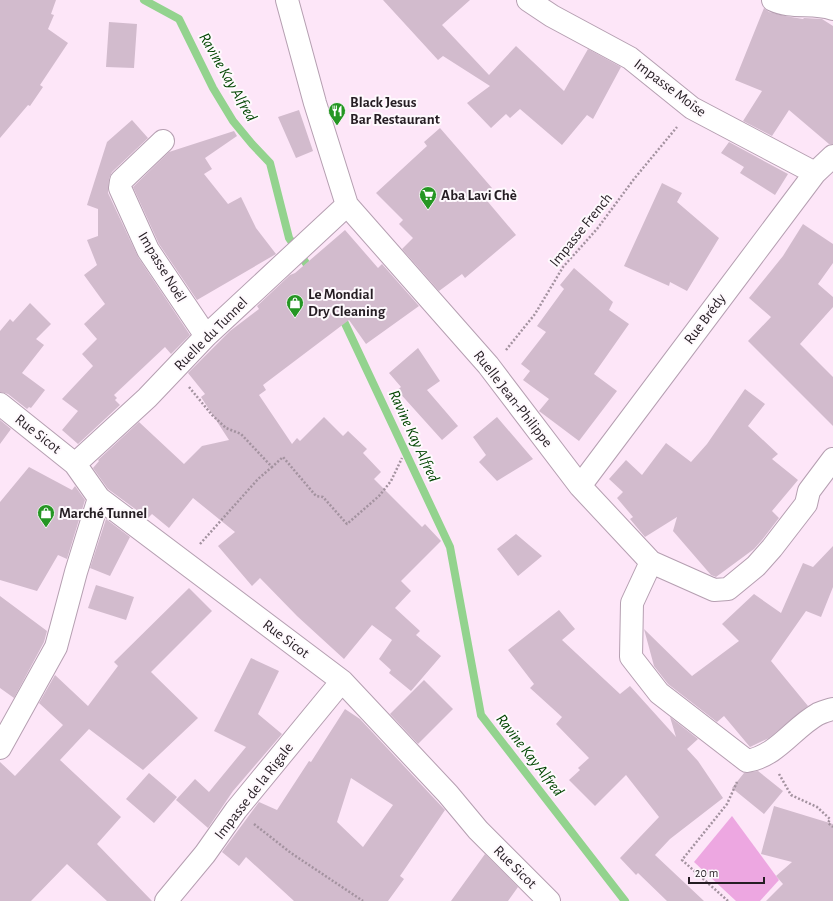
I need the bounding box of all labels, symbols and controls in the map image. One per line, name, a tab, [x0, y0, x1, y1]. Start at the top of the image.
water label: Ravine Kay Alfred	[196, 30, 260, 124]
street label: Impasse Moïse	[631, 56, 709, 120]
place label: Black Jesus Bar Restaurant	[350, 95, 440, 127]
restaurant icon: Black Jesus Bar Restaurant	[327, 101, 347, 126]
supermarket icon: Aba Lavi Chè	[418, 185, 438, 210]
place label: Aba Lavi Chè	[441, 188, 517, 203]
street label: Impasse French	[547, 190, 615, 270]
street label: Impasse Noël	[135, 229, 189, 305]
place label: Le Mondial Dry Cleaning	[308, 287, 386, 319]
street label: Rue Brédy	[681, 291, 729, 347]
shop icon: Le Mondial Dry Cleaning	[285, 293, 305, 318]
street label: Ruelle du Tunnel	[171, 294, 251, 374]
street label: Ruelle Jean-Philippe	[471, 348, 555, 450]
water label: Ravine Kay Alfred	[386, 388, 442, 484]
street label: Rue Sicot	[12, 412, 64, 457]
shop icon: Marché Tunnel	[36, 503, 56, 528]
place label: Marché Tunnel	[59, 506, 147, 521]
street label: Rue Sicot	[260, 617, 312, 661]
water label: Ravine Kay Alfred	[493, 711, 567, 799]
street label: Impasse de la Rigale	[212, 740, 296, 842]
street label: Rue Sicot	[491, 843, 539, 891]
scale bar	[689, 859, 764, 885]
text: 20 m	[695, 867, 718, 879]

